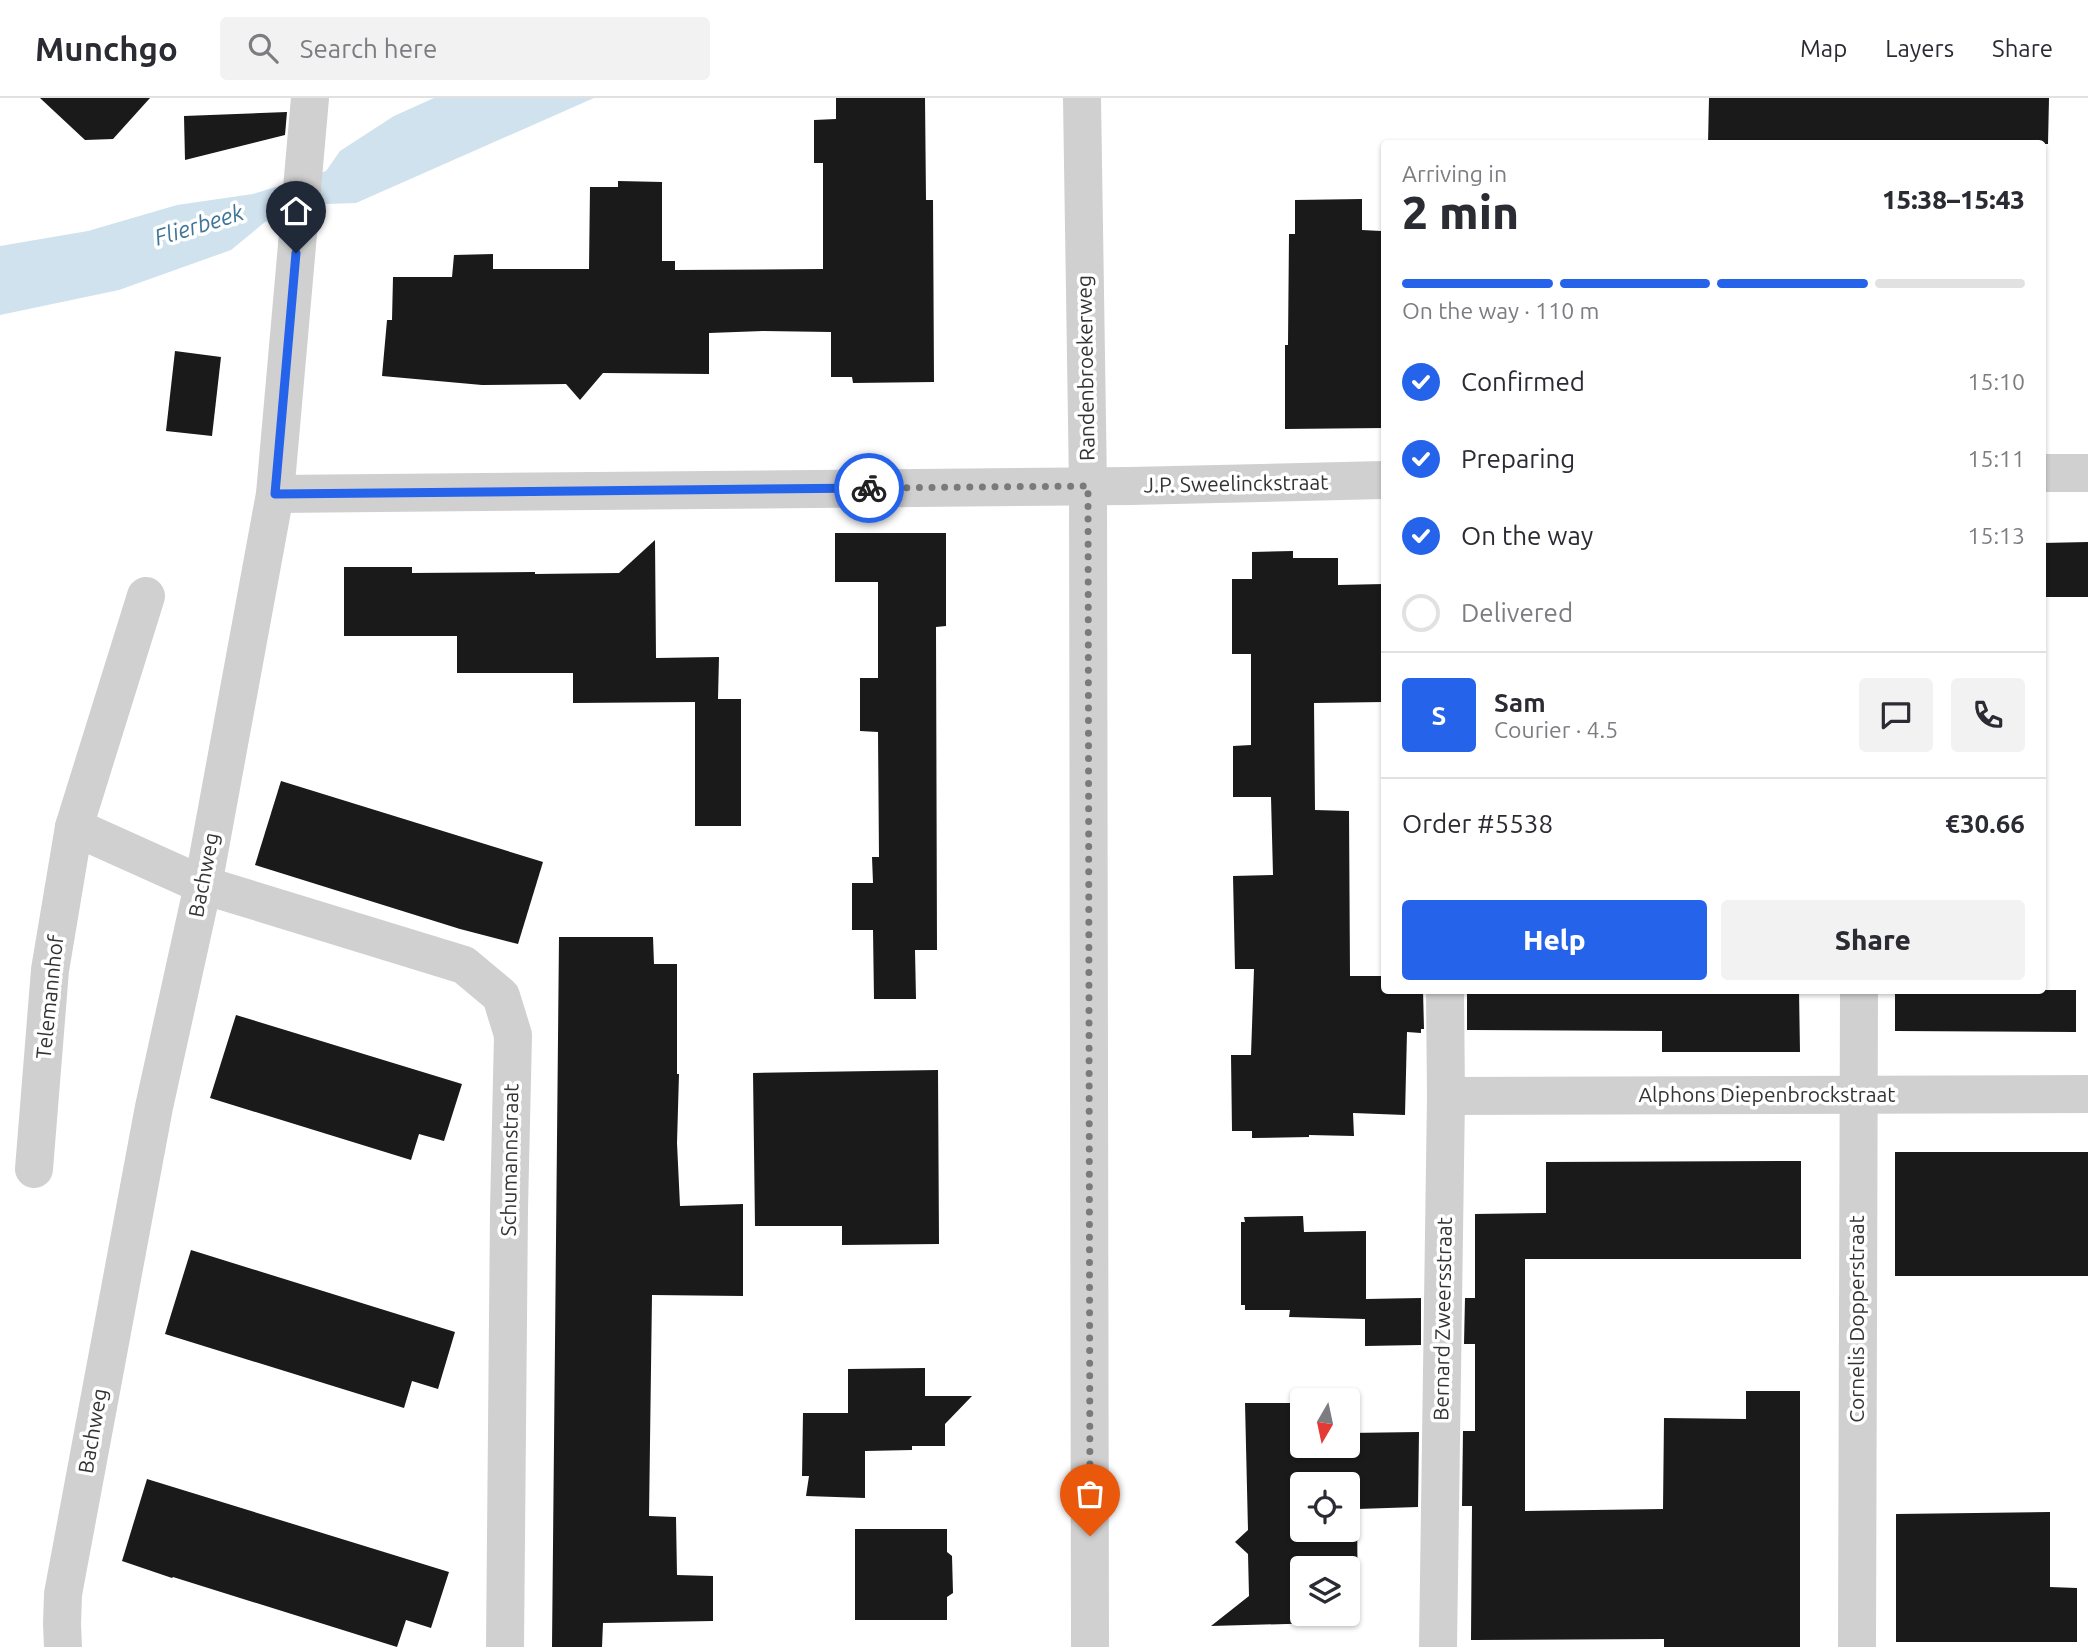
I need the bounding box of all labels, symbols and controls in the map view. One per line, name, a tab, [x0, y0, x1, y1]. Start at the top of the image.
search box	[220, 17, 710, 80]
icon: search	[244, 29, 282, 67]
text: Munchgo	[35, 30, 178, 67]
text: Search here	[300, 34, 437, 63]
text: Map	[1800, 35, 1847, 62]
text: Layers	[1885, 35, 1954, 62]
text: Share	[1992, 35, 2053, 62]
text: Arriving in	[1402, 161, 1507, 186]
pin	[266, 181, 326, 253]
text: 15:38–15:43	[1882, 185, 2025, 214]
text: 2 min	[1402, 186, 1519, 238]
icon: home	[277, 192, 315, 230]
water label: Flierbeek	[151, 199, 247, 250]
street label: Randenbroekerweg	[1071, 275, 1099, 461]
text: On the way · 110 m	[1402, 298, 1599, 323]
icon: check	[1402, 363, 1440, 401]
text: Confirmed	[1461, 367, 1585, 396]
text: 15:10	[1967, 369, 2025, 394]
icon: check	[1402, 440, 1440, 478]
text: Preparing	[1461, 444, 1575, 473]
text: 15:11	[1967, 446, 2025, 471]
courier	[834, 453, 904, 523]
icon: bike	[850, 469, 888, 507]
street label: J.P. Sweelinckstraat	[1143, 469, 1329, 497]
icon: check	[1402, 517, 1440, 555]
text: On the way	[1461, 521, 1593, 550]
text: 15:13	[1967, 523, 2025, 548]
text: Delivered	[1461, 598, 1573, 627]
button: chat	[1859, 678, 1933, 752]
button: phone	[1951, 678, 2025, 752]
text: Sam	[1494, 688, 1546, 717]
text: S	[1432, 701, 1446, 730]
text: Courier · 4.5	[1494, 717, 1618, 742]
text: Order #5538	[1402, 809, 1553, 838]
text: €30.66	[1945, 809, 2025, 838]
street label: Bachweg	[183, 830, 223, 919]
button: Help	[1402, 900, 1707, 980]
button: Share	[1721, 900, 2025, 980]
street label: Telemannhof	[31, 933, 68, 1060]
street label: Alphons Diepenbrockstraat	[1638, 1082, 1896, 1106]
street label: Schumannstraat	[496, 1083, 522, 1237]
street label: Cornelis Dopperstraat	[1844, 1215, 1868, 1423]
street label: Bernard Zweersstraat	[1428, 1217, 1456, 1421]
street label: Bachweg	[73, 1386, 111, 1475]
north arrow	[1290, 1388, 1360, 1458]
map controls	[1290, 1388, 1360, 1626]
pin	[1060, 1464, 1120, 1536]
button: locate	[1290, 1472, 1360, 1542]
icon: bag	[1071, 1475, 1109, 1513]
button: layers	[1290, 1556, 1360, 1626]

